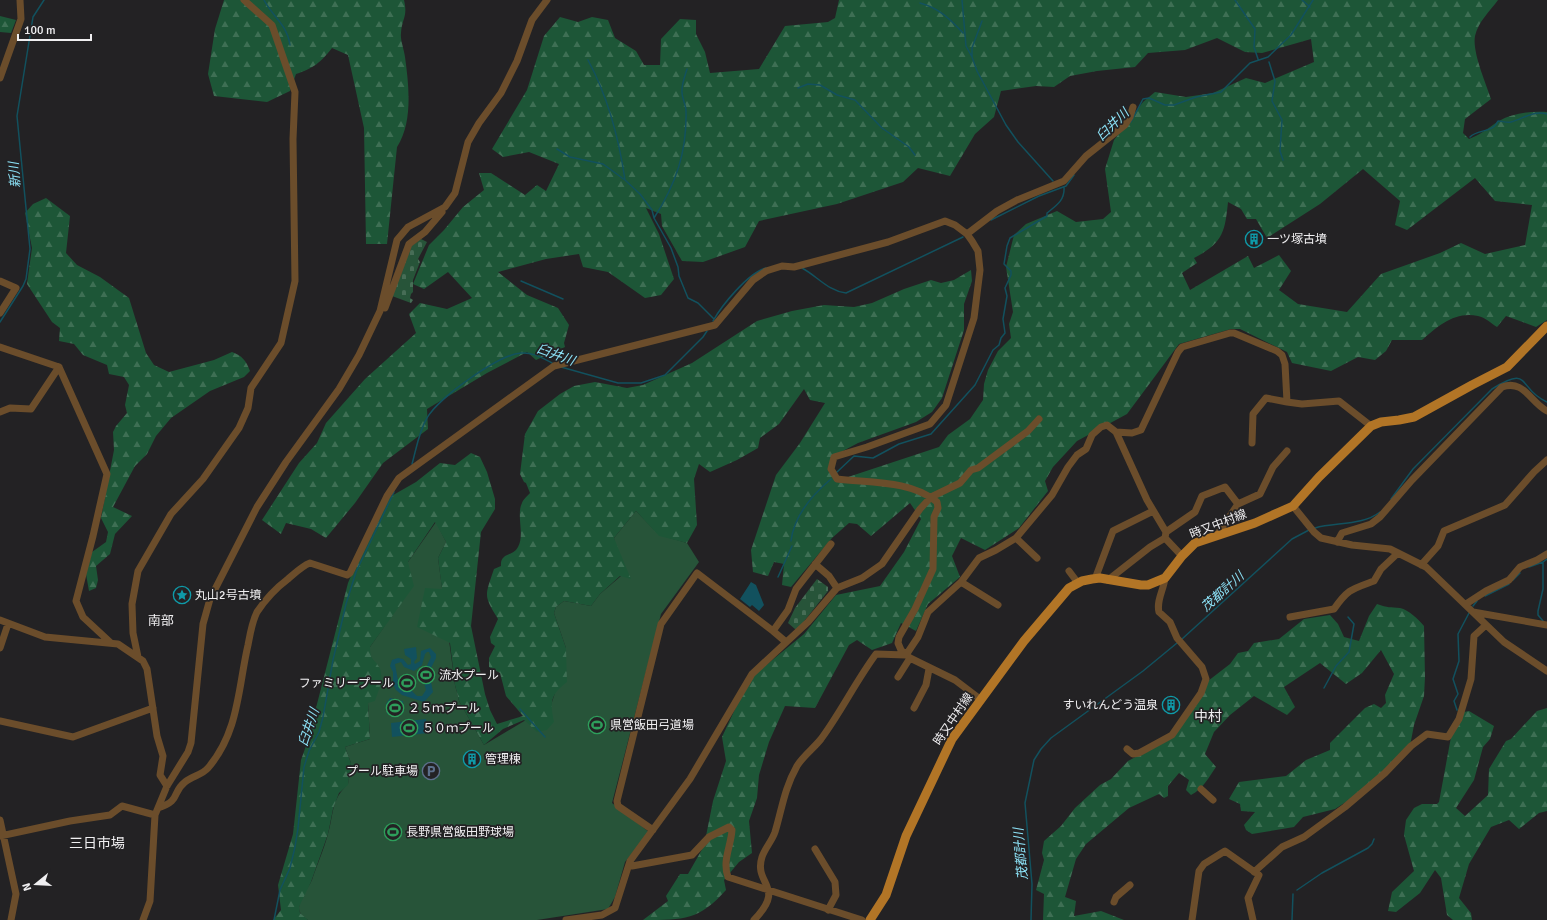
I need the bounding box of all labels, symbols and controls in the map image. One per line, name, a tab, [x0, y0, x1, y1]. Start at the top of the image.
scale bar	[18, 16, 91, 42]
text: 100 m	[24, 23, 56, 38]
water label: 臼井川	[1093, 104, 1134, 144]
water label: 新川	[6, 159, 24, 189]
building icon: 一ツ塚古墳	[1244, 229, 1264, 249]
place label: 一ツ塚古墳	[1267, 232, 1327, 247]
water label: 臼井川	[535, 341, 579, 370]
street label: 時又中村線	[1187, 507, 1249, 542]
water label: 茂都計川	[1198, 567, 1249, 615]
place icon: 丸山2号古墳	[172, 585, 192, 605]
place label: 丸山2号古墳	[195, 588, 261, 603]
district label: 南部	[148, 613, 174, 629]
sports icon: 流水プール	[416, 665, 436, 685]
place label: 流水プール	[439, 668, 499, 683]
sports icon: ファミリープール	[397, 673, 417, 693]
place label: ファミリープール	[299, 676, 394, 691]
street label: 時又中村線	[930, 690, 976, 748]
building icon: すいれんどう温泉	[1161, 695, 1181, 715]
sports icon: ２５ｍプール	[385, 698, 405, 718]
place label: すいれんどう温泉	[1062, 698, 1158, 713]
place label: ２５ｍプール	[408, 701, 480, 716]
water label: 臼井川	[295, 704, 324, 748]
district label: 中村	[1194, 708, 1222, 725]
sports icon: 県営飯田弓道場	[587, 715, 607, 735]
sports icon: ５０ｍプール	[399, 718, 419, 738]
place label: 県営飯田弓道場	[610, 718, 694, 733]
place label: ５０ｍプール	[422, 721, 494, 736]
building icon: 管理棟	[462, 749, 482, 769]
place label: 管理棟	[485, 752, 521, 767]
parking icon: プール駐車場	[421, 761, 441, 781]
place label: プール駐車場	[346, 764, 418, 779]
sports icon: 長野県営飯田野球場	[383, 822, 403, 842]
place label: 長野県営飯田野球場	[406, 825, 514, 840]
water label: 茂都計川	[1011, 825, 1031, 881]
district label: 三日市場	[69, 835, 125, 852]
north arrow	[16, 864, 56, 904]
text: N	[20, 881, 34, 893]

